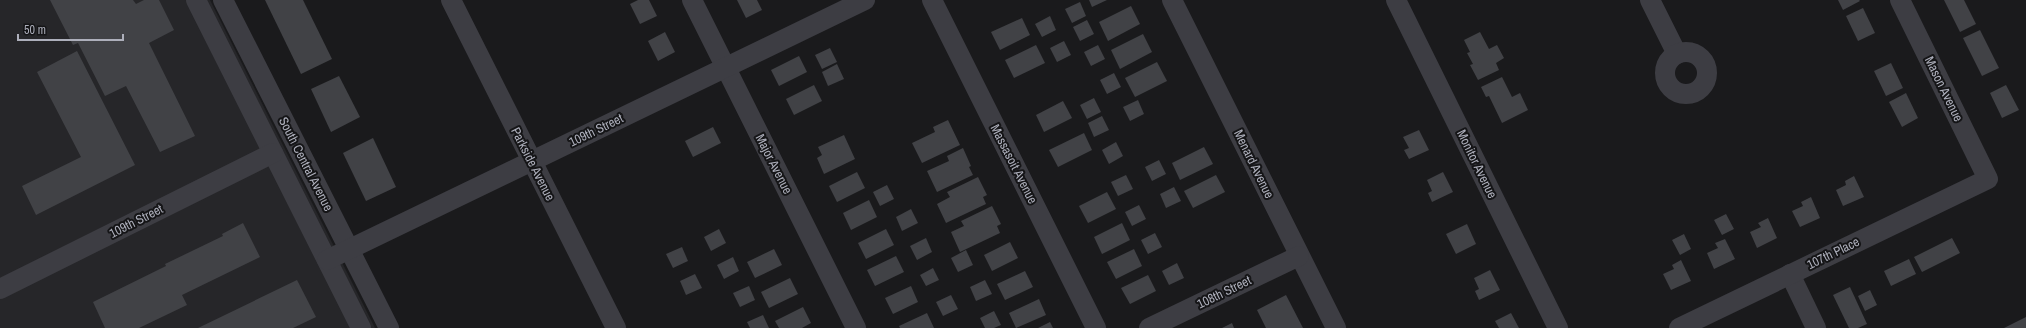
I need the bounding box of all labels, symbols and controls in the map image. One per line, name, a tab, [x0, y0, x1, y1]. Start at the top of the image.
scale bar	[18, 16, 123, 42]
text: 50 m	[24, 22, 46, 38]
street label: Mason Avenue	[1921, 54, 1967, 124]
street label: 109th Street	[566, 110, 626, 150]
street label: South Central Avenue	[275, 114, 337, 214]
street label: Massasoit Avenue	[987, 121, 1041, 207]
street label: Parkside Avenue	[507, 124, 559, 204]
street label: Menard Avenue	[1230, 127, 1278, 201]
street label: Monitor Avenue	[1453, 127, 1501, 201]
street label: Major Avenue	[752, 131, 796, 197]
street label: 109th Street	[106, 200, 166, 242]
street label: 107th Place	[1804, 233, 1862, 273]
street label: 108th Street	[1194, 272, 1254, 312]

